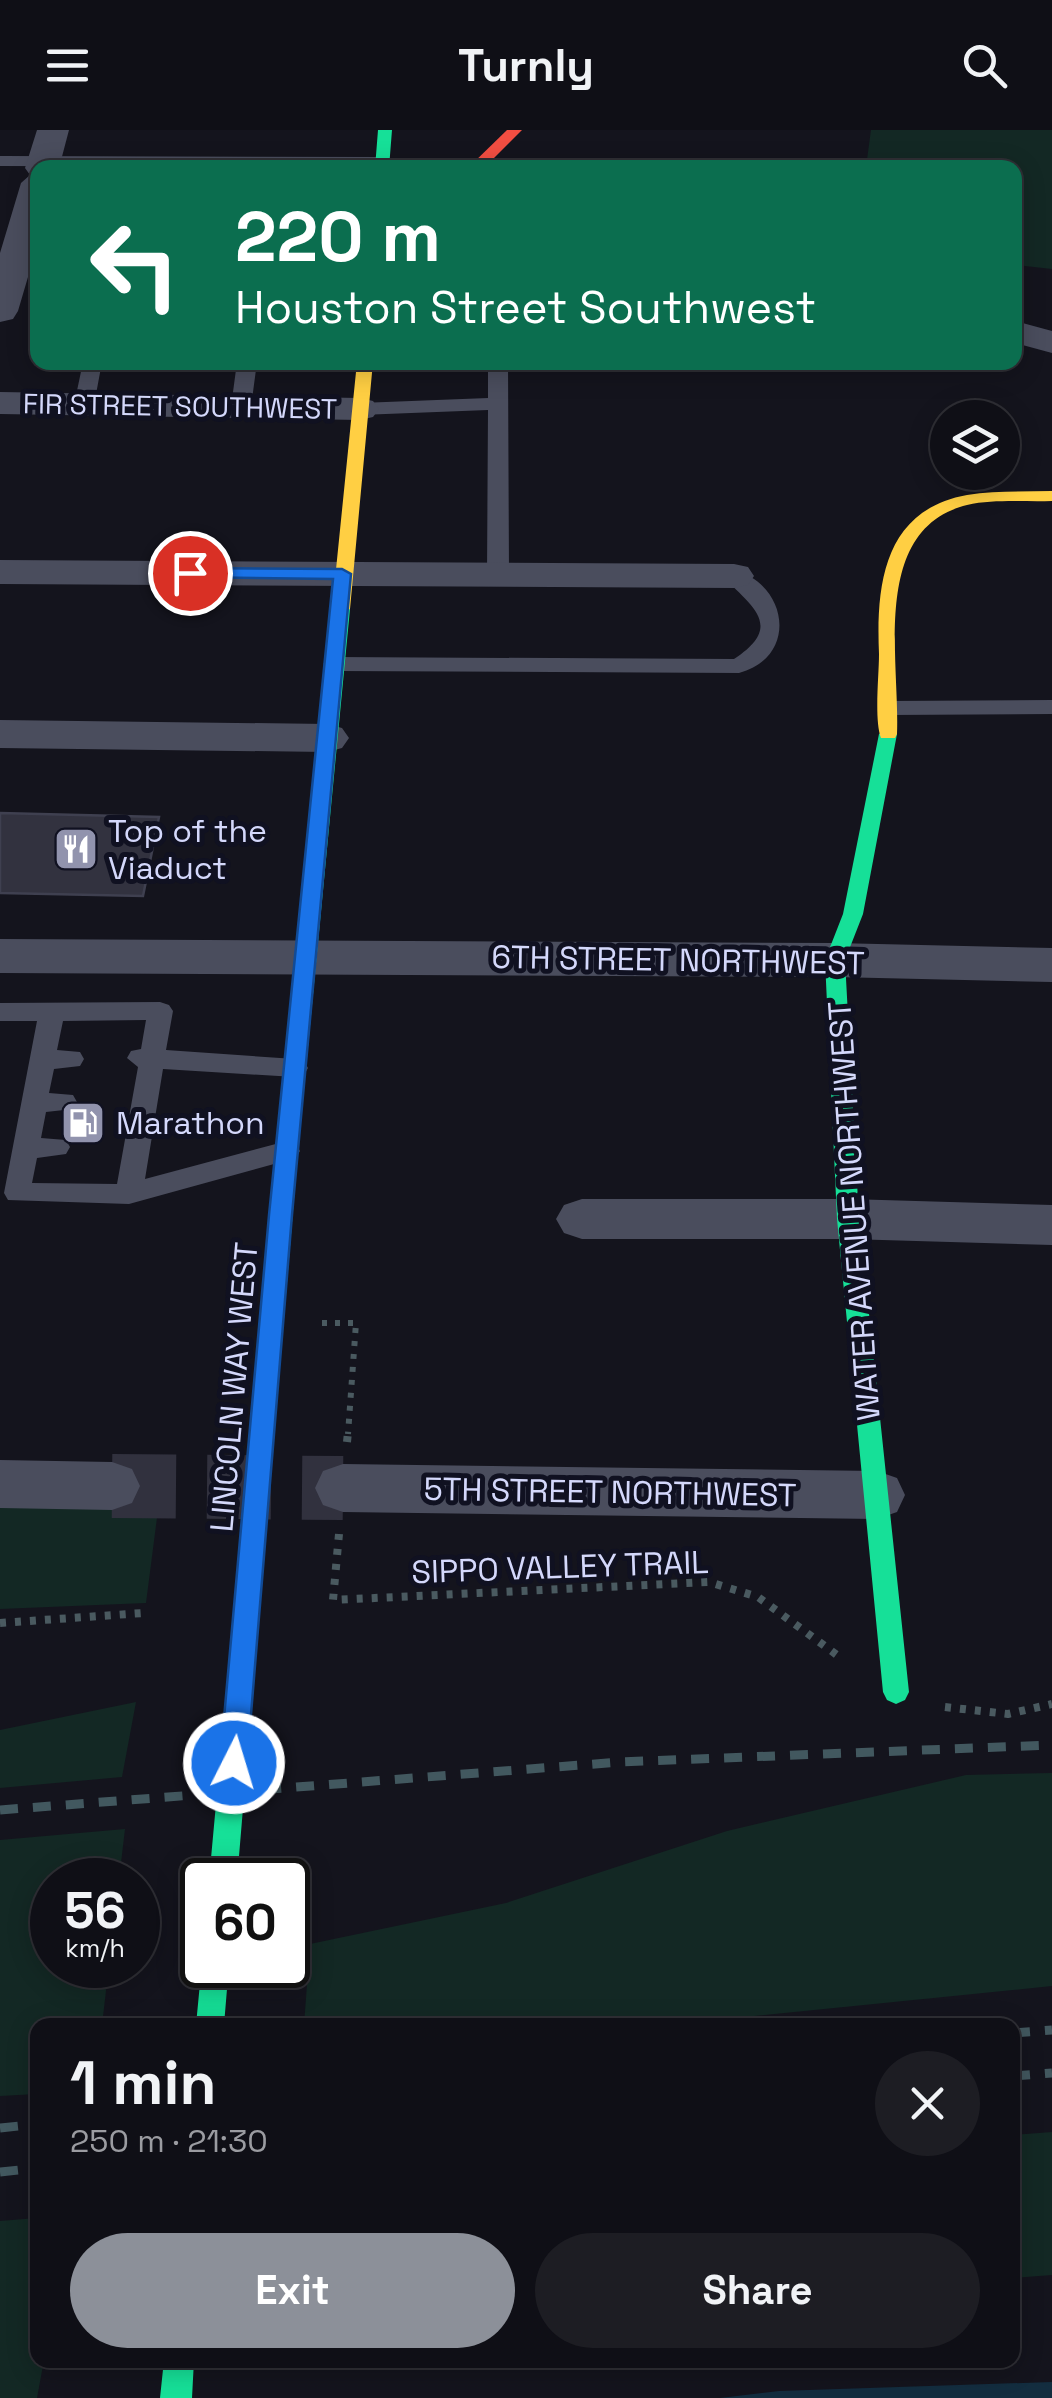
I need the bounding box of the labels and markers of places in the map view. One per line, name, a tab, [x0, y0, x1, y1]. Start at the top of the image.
pin	[148, 531, 233, 616]
place label: Top of the Viaduct	[108, 811, 267, 888]
restaurant icon: Top of the Viaduct	[53, 826, 99, 872]
fuel station icon: Marathon	[60, 1100, 106, 1146]
place label: Marathon	[116, 1103, 265, 1143]

